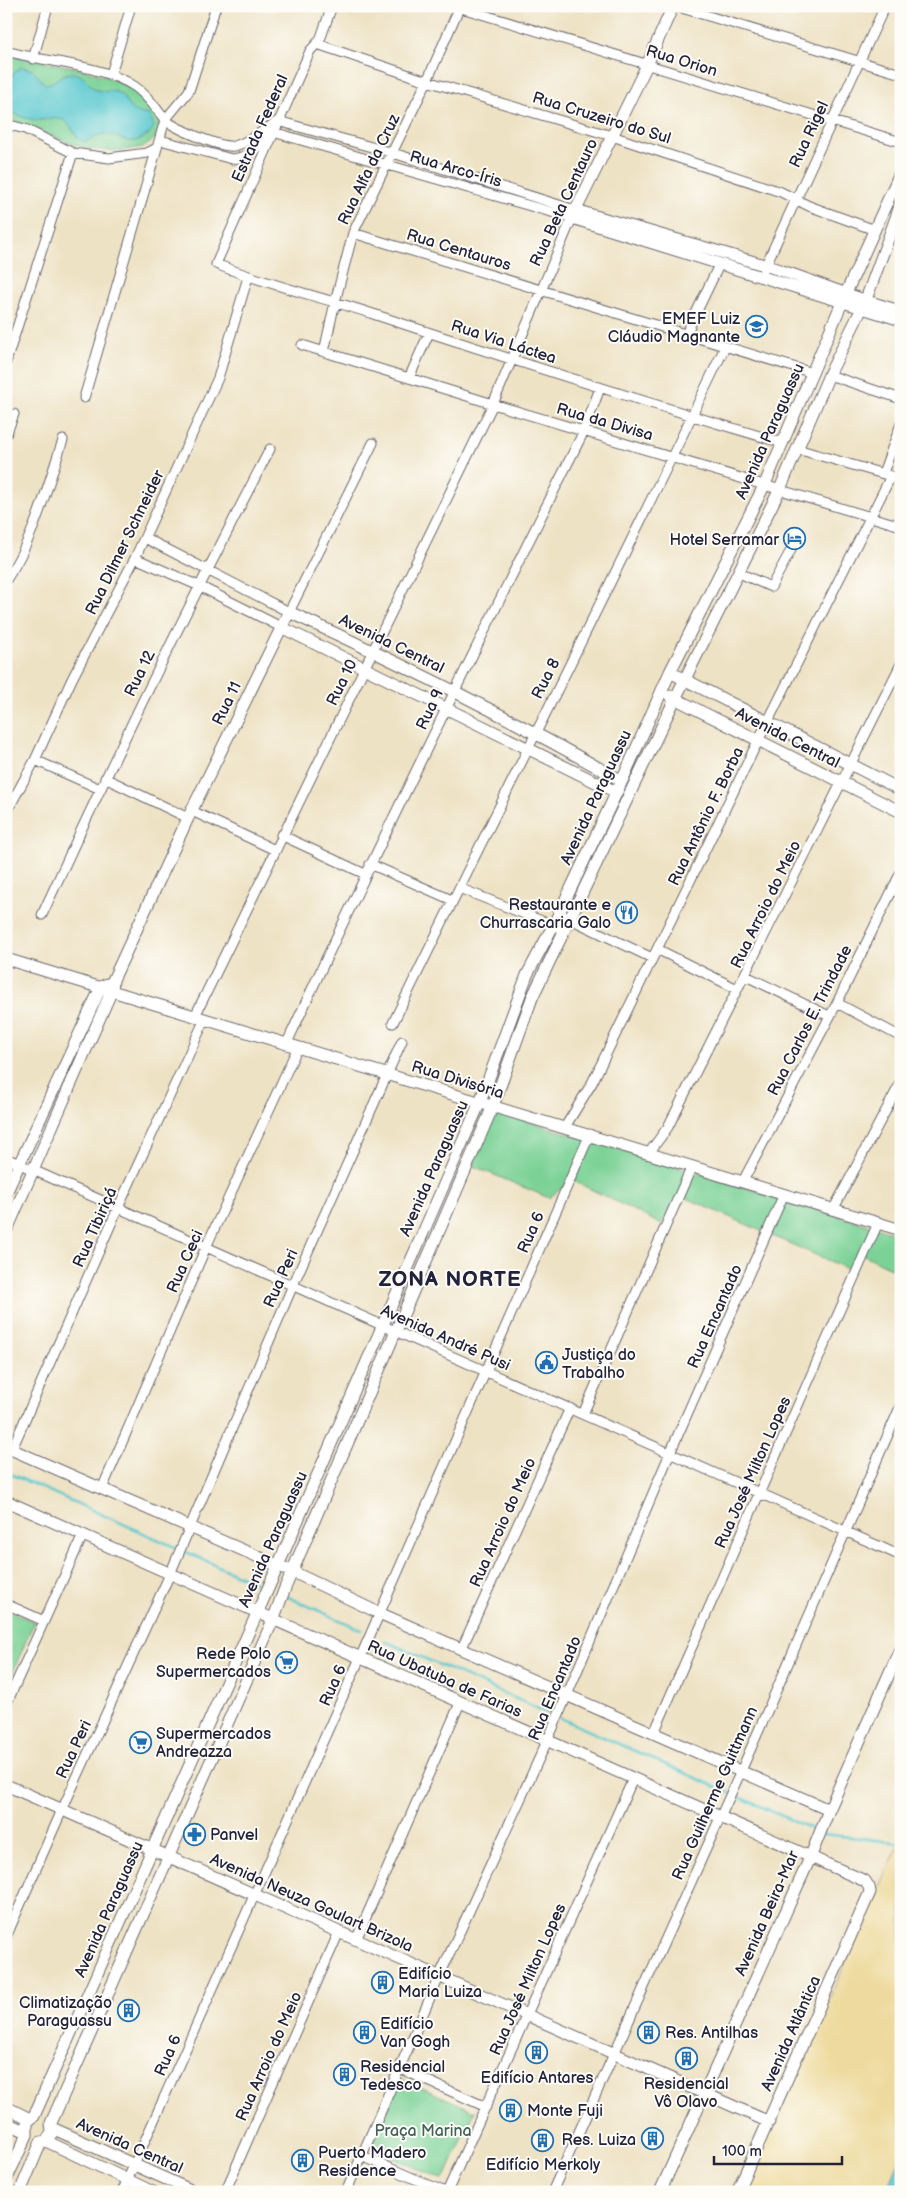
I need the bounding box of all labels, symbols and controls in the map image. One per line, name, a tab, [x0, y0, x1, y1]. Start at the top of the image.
street label: Rua Orion	[644, 42, 719, 81]
street label: Estrada Federal	[228, 72, 293, 185]
street label: Rua Cruzeiro do Sul	[530, 88, 673, 149]
street label: Rua Rigel	[786, 98, 833, 171]
street label: Rua Alfa da Cruz	[334, 111, 405, 228]
street label: Rua Beta Centauro	[526, 136, 602, 270]
street label: Rua Arco-Íris	[407, 145, 504, 192]
street label: Rua Centauros	[404, 225, 513, 275]
place label: EMEF Luiz Cláudio Magnante	[608, 310, 741, 347]
school or university icon: EMEF Luiz Cláudio Magnante	[744, 315, 768, 339]
street label: Rua Via Láctea	[449, 316, 559, 368]
street label: Avenida Paraguassu	[732, 361, 809, 502]
street label: Rua da Divisa	[554, 400, 655, 445]
street label: Rua Dilmer Schneider	[82, 467, 169, 618]
hotel icon: Hotel Serramar	[783, 527, 807, 551]
place label: Hotel Serramar	[669, 531, 779, 550]
street label: Avenida Central	[336, 611, 447, 678]
street label: Rua 12	[121, 647, 160, 700]
street label: Rua 8	[528, 655, 565, 702]
street label: Rua 10	[323, 656, 362, 709]
street label: Rua 11	[209, 679, 246, 729]
street label: Rua 9	[413, 686, 448, 733]
street label: Avenida Central	[732, 704, 843, 773]
street label: Avenida Paraguassu	[557, 727, 636, 868]
street label: Rua Antônio F. Borba	[665, 744, 748, 889]
street label: Rua Arroio do Meio	[727, 838, 805, 972]
place label: Restaurante e Churrascaria Galo	[480, 896, 612, 933]
restaurant icon: Restaurante e Churrascaria Galo	[615, 901, 639, 925]
street label: Rua Carlos E. Trindade	[764, 942, 857, 1099]
street label: Rua Divisória	[409, 1057, 506, 1103]
street label: Avenida Paraguassu	[396, 1098, 473, 1239]
street label: Rua Tibiriçá	[69, 1185, 121, 1271]
street label: Rua 6	[514, 1209, 549, 1256]
street label: Rua Ceci	[163, 1227, 208, 1296]
street label: Rua Peri	[260, 1246, 303, 1311]
street label: Rua Encantado	[684, 1262, 747, 1371]
district label: ZONA NORTE	[378, 1267, 522, 1292]
street label: Avenida André Pusi	[378, 1301, 513, 1375]
place label: Justiça do Trabalho	[562, 1346, 636, 1383]
public building icon: Justiça do Trabalho	[534, 1351, 558, 1375]
street label: Rua José Milton Lopes	[711, 1394, 795, 1552]
street label: Rua Arroio do Meio	[466, 1455, 540, 1590]
street label: Avenida Paraguassu	[235, 1469, 312, 1610]
street label: Rua Encantado	[525, 1634, 586, 1744]
street label: Rua Ubatuba de Farias	[364, 1637, 525, 1722]
place label: Rede Polo Supermercados	[156, 1645, 271, 1682]
supermarket icon: Rede Polo Supermercados	[275, 1650, 299, 1674]
street label: Rua 6	[316, 1662, 351, 1709]
street label: Rua Guilherme Guittmann	[668, 1704, 762, 1883]
street label: Rua Peri	[53, 1717, 96, 1782]
place label: Supermercados Andreazza	[156, 1725, 271, 1762]
supermarket icon: Supermercados Andreazza	[128, 1730, 152, 1754]
pharmacy icon: Panvel	[182, 1822, 206, 1846]
place label: Panvel	[210, 1826, 258, 1845]
street label: Avenida Paraguassu	[71, 1839, 148, 1980]
street label: Avenida Beira-Mar	[731, 1848, 804, 1979]
street label: Avenida Neuza Goulart Brizola	[207, 1850, 416, 1957]
street label: Rua José Milton Lopes	[486, 1901, 570, 2059]
place label: Edifício Maria Luiza	[398, 1965, 482, 2002]
building icon: Edifício Maria Luiza	[370, 1970, 394, 1994]
street label: Avenida Atlântica	[757, 1973, 825, 2094]
street label: Rua Arroio do Meio	[232, 1989, 306, 2124]
place label: Climatização Paraguassu	[19, 1994, 112, 2031]
building icon: Climatização Paraguassu	[116, 1999, 140, 2023]
place label: Edifício Van Gogh	[380, 2015, 450, 2052]
building icon: Edifício Van Gogh	[352, 2020, 376, 2044]
building icon: Res. Antilhas	[637, 2020, 661, 2044]
place label: Res. Antilhas	[665, 2024, 758, 2043]
street label: Rua 6	[151, 2032, 186, 2079]
building icon: Edifício Antares	[525, 2041, 549, 2065]
building icon: Residencial Vô Olavo	[674, 2047, 698, 2071]
place label: Residencial Tedesco	[360, 2058, 445, 2095]
building icon: Residencial Tedesco	[332, 2063, 356, 2087]
place label: Edifício Antares	[480, 2069, 594, 2088]
place label: Residencial Vô Olavo	[643, 2075, 729, 2112]
building icon: Monte Fuji	[499, 2098, 523, 2122]
place label: Monte Fuji	[527, 2102, 603, 2121]
street label: Avenida Central	[73, 2114, 186, 2178]
park label: Praça Marina	[375, 2122, 471, 2141]
building icon: Res. Luiza	[640, 2127, 664, 2151]
building icon: Edifício Merkoly	[531, 2128, 555, 2152]
place label: Res. Luiza	[561, 2131, 636, 2150]
scale bar	[714, 2133, 842, 2165]
text: 100 m	[722, 2142, 762, 2161]
place label: Puerto Madero Residence	[318, 2144, 426, 2181]
building icon: Puerto Madero Residence	[290, 2149, 314, 2173]
place label: Edifício Merkoly	[486, 2156, 601, 2175]

